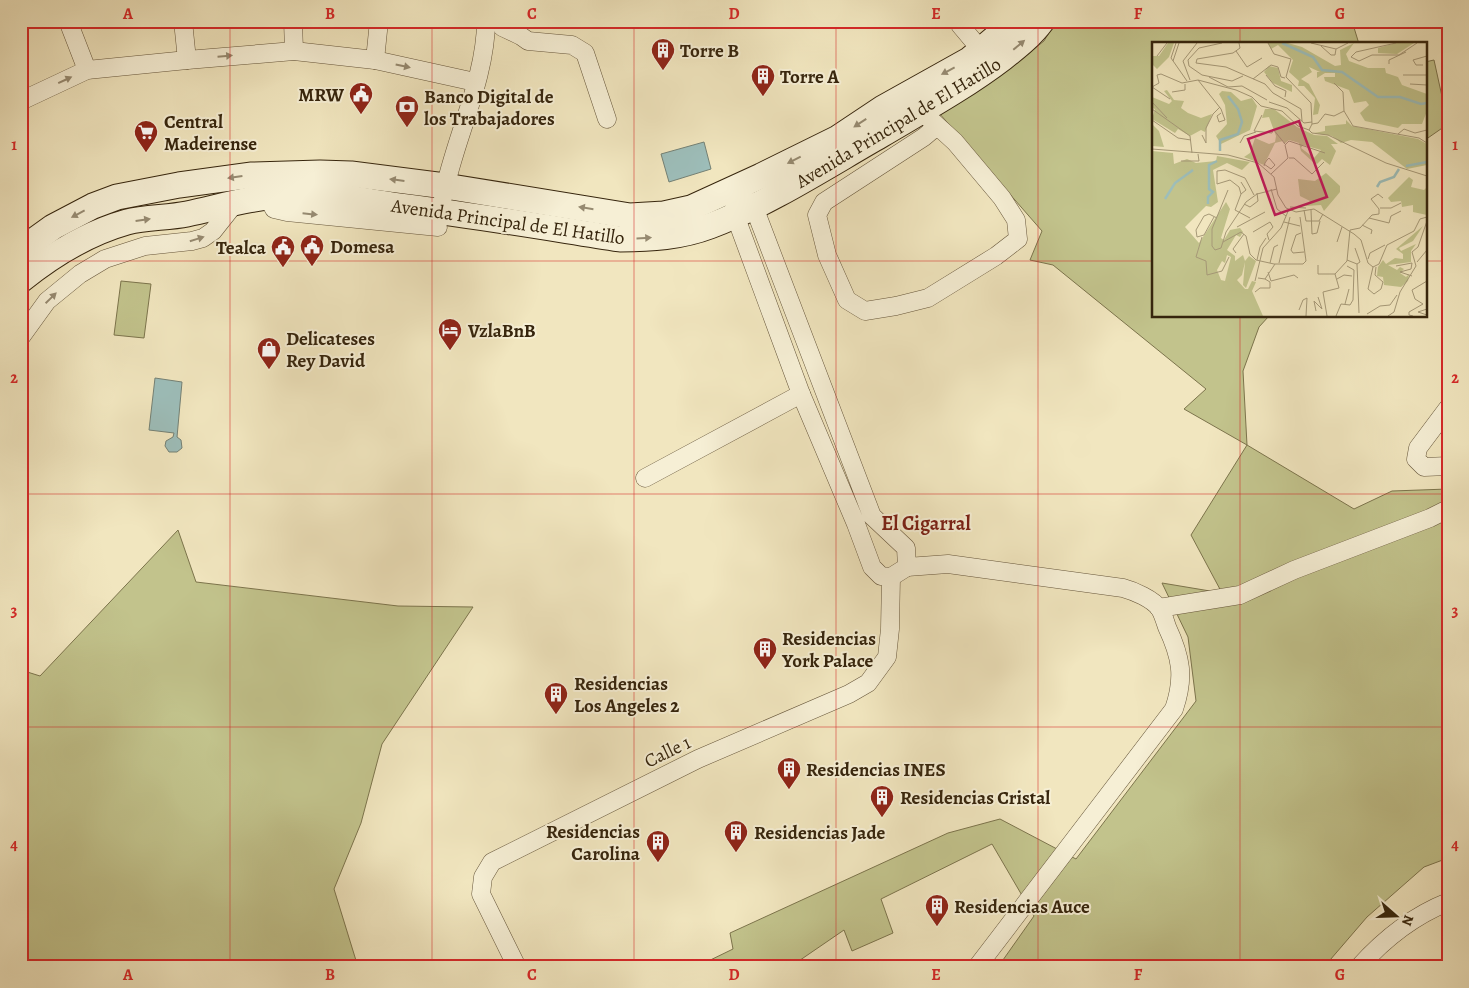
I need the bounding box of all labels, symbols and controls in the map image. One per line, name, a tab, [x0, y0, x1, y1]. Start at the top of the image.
text: A	[122, 3, 134, 25]
text: B	[325, 3, 335, 25]
text: C	[527, 3, 537, 25]
text: D	[728, 3, 740, 25]
text: E	[931, 3, 941, 25]
text: F	[1134, 3, 1143, 25]
text: G	[1335, 3, 1345, 25]
building icon: Torre B	[650, 37, 676, 71]
place label: Torre B	[680, 38, 739, 64]
one-way arrow	[1012, 40, 1025, 51]
inset map	[1152, 42, 1426, 318]
street label: Avenida Principal de El Hatillo	[790, 51, 1006, 195]
one-way arrow	[217, 52, 233, 60]
one-way arrow	[396, 62, 411, 70]
building icon: Torre A	[750, 63, 776, 97]
place label: Torre A	[780, 64, 840, 90]
one-way arrow	[940, 67, 955, 75]
one-way arrow	[58, 76, 72, 84]
public building icon: MRW	[348, 81, 374, 115]
place label: MRW	[298, 82, 345, 108]
place label: Banco Digital de los Trabajadores	[424, 84, 555, 132]
bank icon: Banco Digital de los Trabajadores	[394, 94, 420, 128]
place label: Central Madeirense	[164, 109, 257, 157]
one-way arrow	[854, 118, 867, 127]
supermarket icon: Central Madeirense	[133, 119, 159, 153]
text: 1	[11, 134, 17, 156]
text: 1	[1452, 134, 1458, 156]
one-way arrow	[787, 156, 801, 164]
one-way arrow	[226, 173, 242, 181]
one-way arrow	[388, 176, 404, 184]
street label: Avenida Principal de El Hatillo	[389, 193, 626, 251]
one-way arrow	[577, 204, 593, 212]
one-way arrow	[70, 210, 85, 218]
one-way arrow	[302, 210, 318, 218]
one-way arrow	[135, 216, 151, 224]
public building icon: Domesa	[299, 233, 325, 267]
one-way arrow	[190, 234, 205, 242]
public building icon: Tealca	[270, 234, 296, 268]
place label: Domesa	[330, 234, 395, 260]
one-way arrow	[637, 234, 653, 242]
place label: Tealca	[216, 235, 267, 261]
one-way arrow	[45, 292, 57, 304]
hotel icon: VzlaBnB	[437, 317, 463, 351]
place label: VzlaBnB	[467, 318, 536, 344]
place label: Delicateses Rey David	[286, 326, 375, 374]
shop icon: Delicateses Rey David	[256, 336, 282, 370]
text: 2	[10, 367, 18, 389]
text: 2	[1451, 367, 1459, 389]
district label: El Cigarral	[881, 510, 971, 537]
text: 3	[11, 600, 18, 622]
text: 3	[1452, 600, 1459, 622]
place label: Residencias York Palace	[781, 626, 876, 674]
building icon: Residencias York Palace	[752, 636, 778, 670]
place label: Residencias Los Angeles 2	[574, 671, 679, 719]
building icon: Residencias Los Angeles 2	[543, 681, 569, 715]
street label: Calle 1	[640, 729, 696, 774]
building icon: Residencias INES	[776, 756, 802, 790]
place label: Residencias INES	[806, 757, 946, 783]
building icon: Residencias Cristal	[869, 784, 895, 818]
place label: Residencias Cristal	[900, 785, 1050, 811]
place label: Residencias Carolina	[546, 819, 641, 867]
building icon: Residencias Jade	[723, 819, 749, 853]
place label: Residencias Jade	[754, 820, 886, 846]
building icon: Residencias Carolina	[645, 829, 671, 863]
text: 4	[10, 834, 18, 856]
text: 4	[1451, 834, 1459, 856]
north arrow	[1372, 890, 1422, 940]
building icon: Residencias Auce	[924, 893, 950, 927]
place label: Residencias Auce	[954, 894, 1090, 920]
text: N	[1397, 912, 1418, 928]
text: A	[122, 964, 134, 986]
text: B	[325, 964, 335, 986]
text: C	[527, 964, 537, 986]
text: D	[728, 964, 740, 986]
text: E	[931, 964, 941, 986]
text: F	[1134, 964, 1143, 986]
text: G	[1335, 964, 1345, 986]

